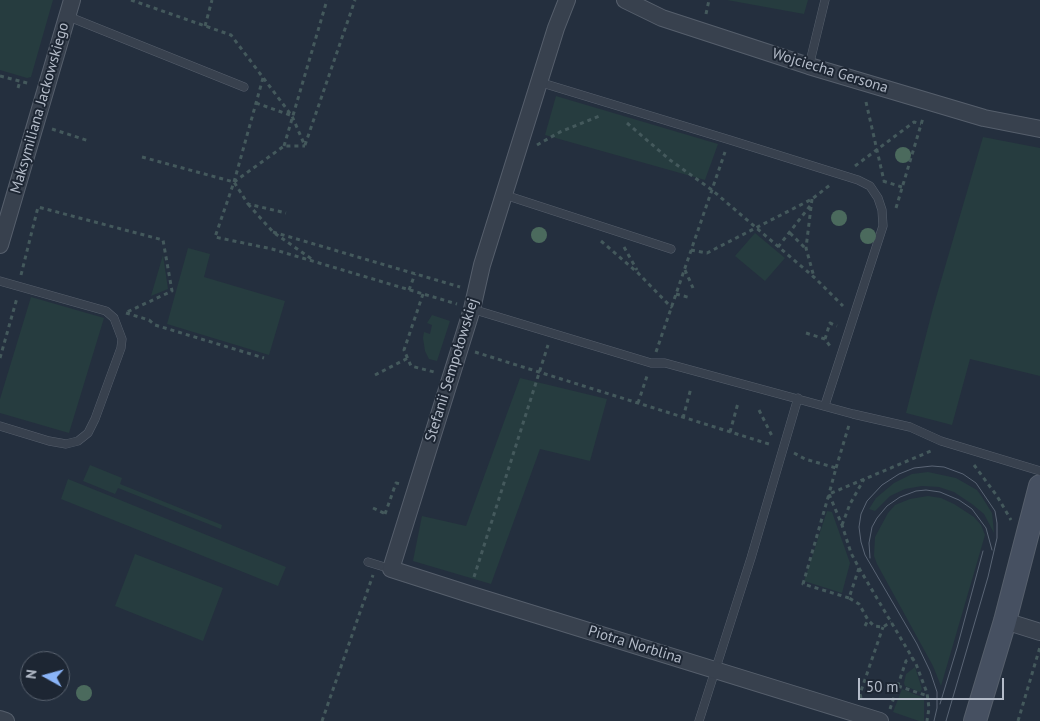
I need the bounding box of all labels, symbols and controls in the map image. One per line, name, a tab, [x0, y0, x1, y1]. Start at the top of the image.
street label: Maksymiliana Jackowskiego	[7, 20, 73, 196]
street label: Wojciecha Gersona	[770, 45, 890, 97]
street label: Stefanii Sempołowskiej	[422, 296, 482, 444]
street label: Piotra Norblina	[586, 622, 684, 668]
north arrow	[20, 651, 70, 701]
scale bar	[860, 668, 1006, 700]
text: N	[22, 669, 41, 680]
text: 50 m	[866, 677, 899, 696]

